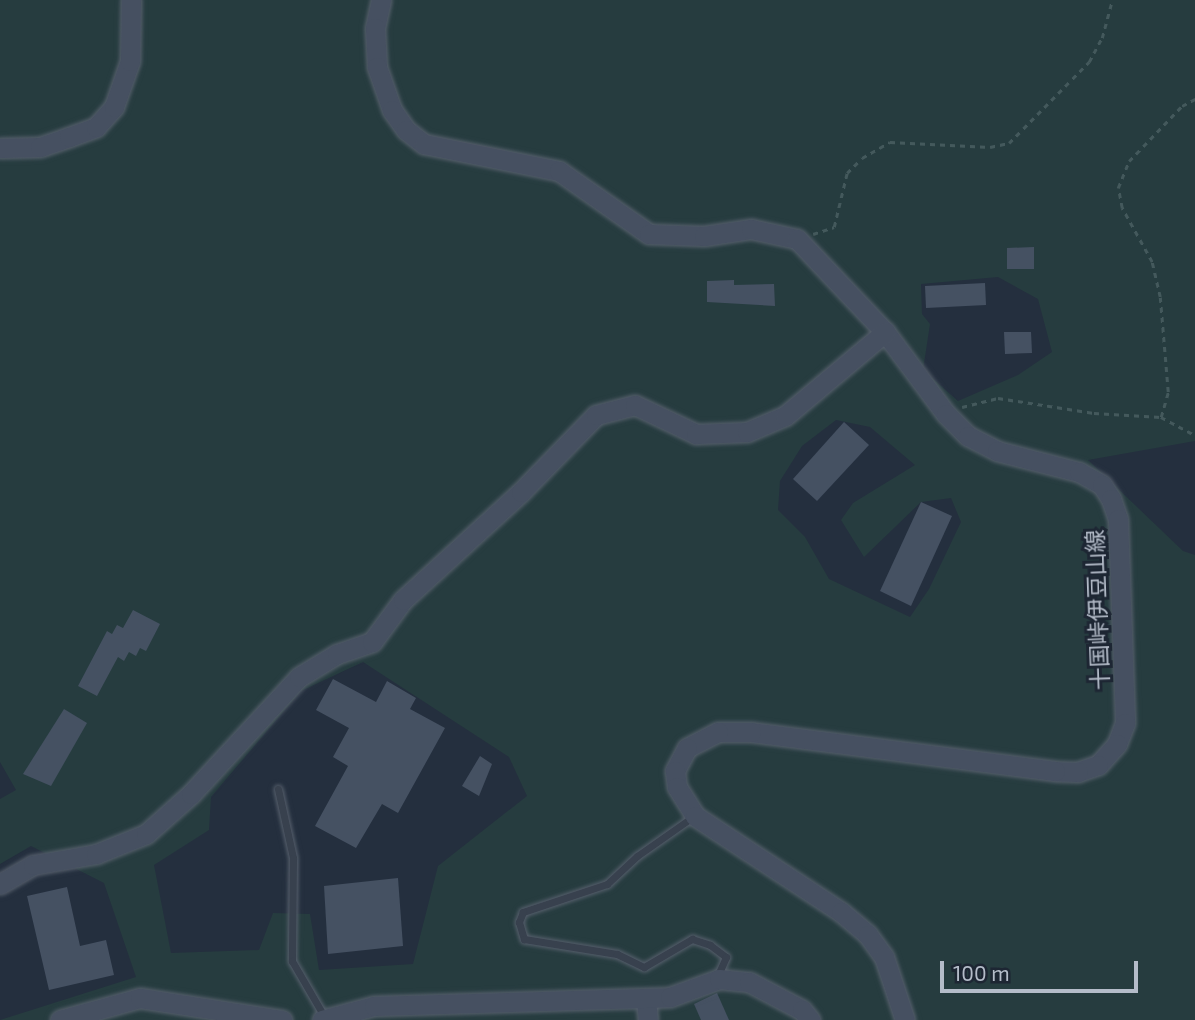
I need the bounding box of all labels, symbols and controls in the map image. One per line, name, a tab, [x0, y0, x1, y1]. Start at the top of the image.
street label: 十国峠伊豆山線	[1080, 529, 1114, 691]
scale bar	[943, 946, 1141, 990]
text: 100 m	[953, 960, 1010, 985]

